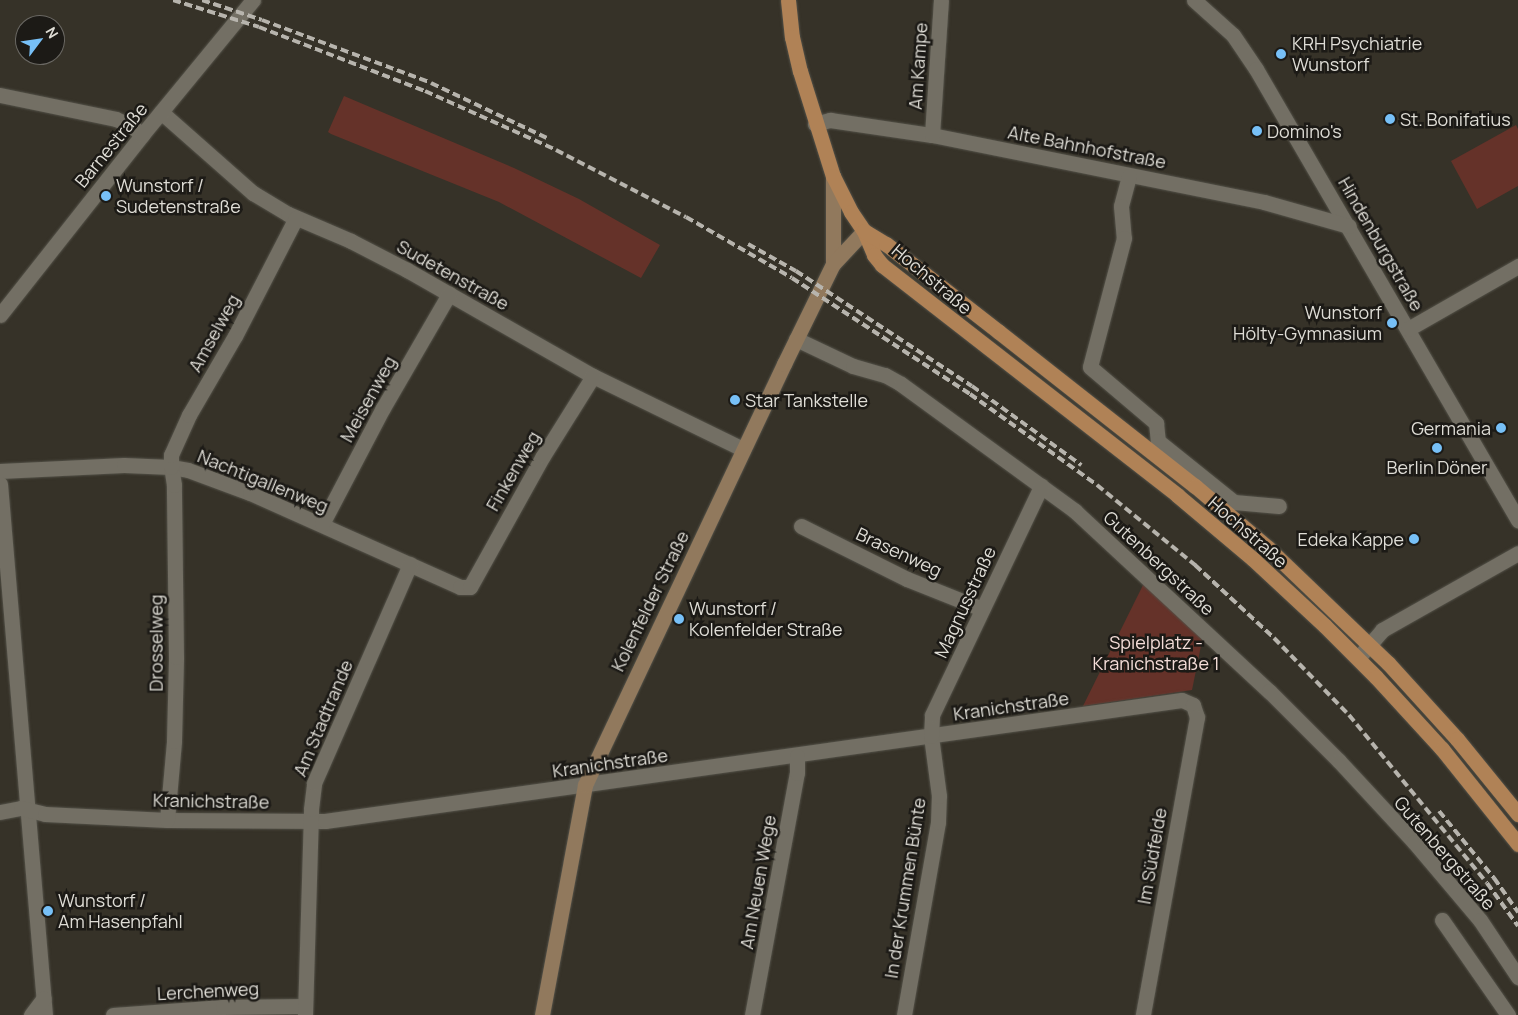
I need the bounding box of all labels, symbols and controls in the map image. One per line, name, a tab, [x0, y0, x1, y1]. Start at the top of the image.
north arrow	[15, 15, 65, 65]
street label: Am Kampe	[904, 22, 932, 110]
text: N	[42, 23, 63, 42]
place label: KRH Psychiatrie Wunstorf	[1292, 33, 1422, 76]
marker: KRH Psychiatrie Wunstorf	[1274, 47, 1288, 61]
street label: Barnestraße	[70, 98, 152, 192]
place label: St. Bonifatius	[1400, 108, 1511, 130]
marker: St. Bonifatius	[1384, 113, 1396, 125]
place label: Domino's	[1267, 120, 1342, 142]
street label: Alte Bahnhofstraße	[1006, 121, 1168, 173]
marker: Domino's	[1251, 125, 1263, 137]
street label: Hindenburgstraße	[1334, 173, 1428, 315]
place label: Wunstorf / Sudetenstraße	[116, 175, 241, 218]
marker: Wunstorf / Sudetenstraße	[100, 190, 112, 202]
street label: Sudetenstraße	[393, 235, 513, 315]
street label: Hochstraße	[888, 239, 976, 319]
street label: Amselweg	[184, 290, 244, 376]
place label: Wunstorf Hölty-Gymnasium	[1233, 302, 1382, 344]
marker: Wunstorf Hölty-Gymnasium	[1386, 317, 1398, 329]
street label: Meisenweg	[336, 352, 400, 446]
place label: Star Tankstelle	[745, 389, 868, 411]
marker: Star Tankstelle	[729, 394, 741, 406]
place label: Germania	[1411, 417, 1491, 439]
marker: Germania	[1495, 422, 1507, 434]
street label: Finkenweg	[482, 427, 544, 515]
marker: Berlin Döner	[1431, 442, 1443, 454]
street label: Nachtigallenweg	[195, 445, 331, 517]
place label: Berlin Döner	[1386, 456, 1488, 478]
street label: Hochstraße	[1204, 492, 1292, 572]
street label: Gutenbergstraße	[1099, 506, 1219, 620]
street label: Brasenweg	[853, 523, 945, 581]
street label: Kolenfelder Straße	[607, 527, 693, 675]
place label: Edeka Kappe	[1298, 528, 1404, 550]
marker: Edeka Kappe	[1408, 533, 1420, 545]
street label: Magnusstraße	[930, 543, 1000, 661]
street label: Drosselweg	[145, 594, 167, 692]
place label: Wunstorf / Kolenfelder Straße	[689, 598, 843, 640]
marker: Wunstorf / Kolenfelder Straße	[673, 613, 685, 625]
park label: Spielplatz - Kranichstraße 1	[1092, 632, 1220, 674]
street label: Am Stadtrande	[289, 657, 357, 779]
street label: Kranichstraße	[952, 687, 1070, 725]
street label: Kranichstraße	[551, 744, 669, 782]
street label: Kranichstraße	[153, 789, 269, 813]
street label: Gutenbergstraße	[1390, 792, 1500, 914]
street label: In der Krummen Bünte	[880, 796, 930, 980]
street label: Im Südfelde	[1133, 806, 1171, 906]
street label: Am Neuen Wege	[736, 813, 780, 951]
place label: Wunstorf / Am Hasenpfahl	[58, 890, 183, 932]
marker: Wunstorf / Am Hasenpfahl	[42, 905, 54, 917]
street label: Lerchenweg	[156, 978, 260, 1004]

